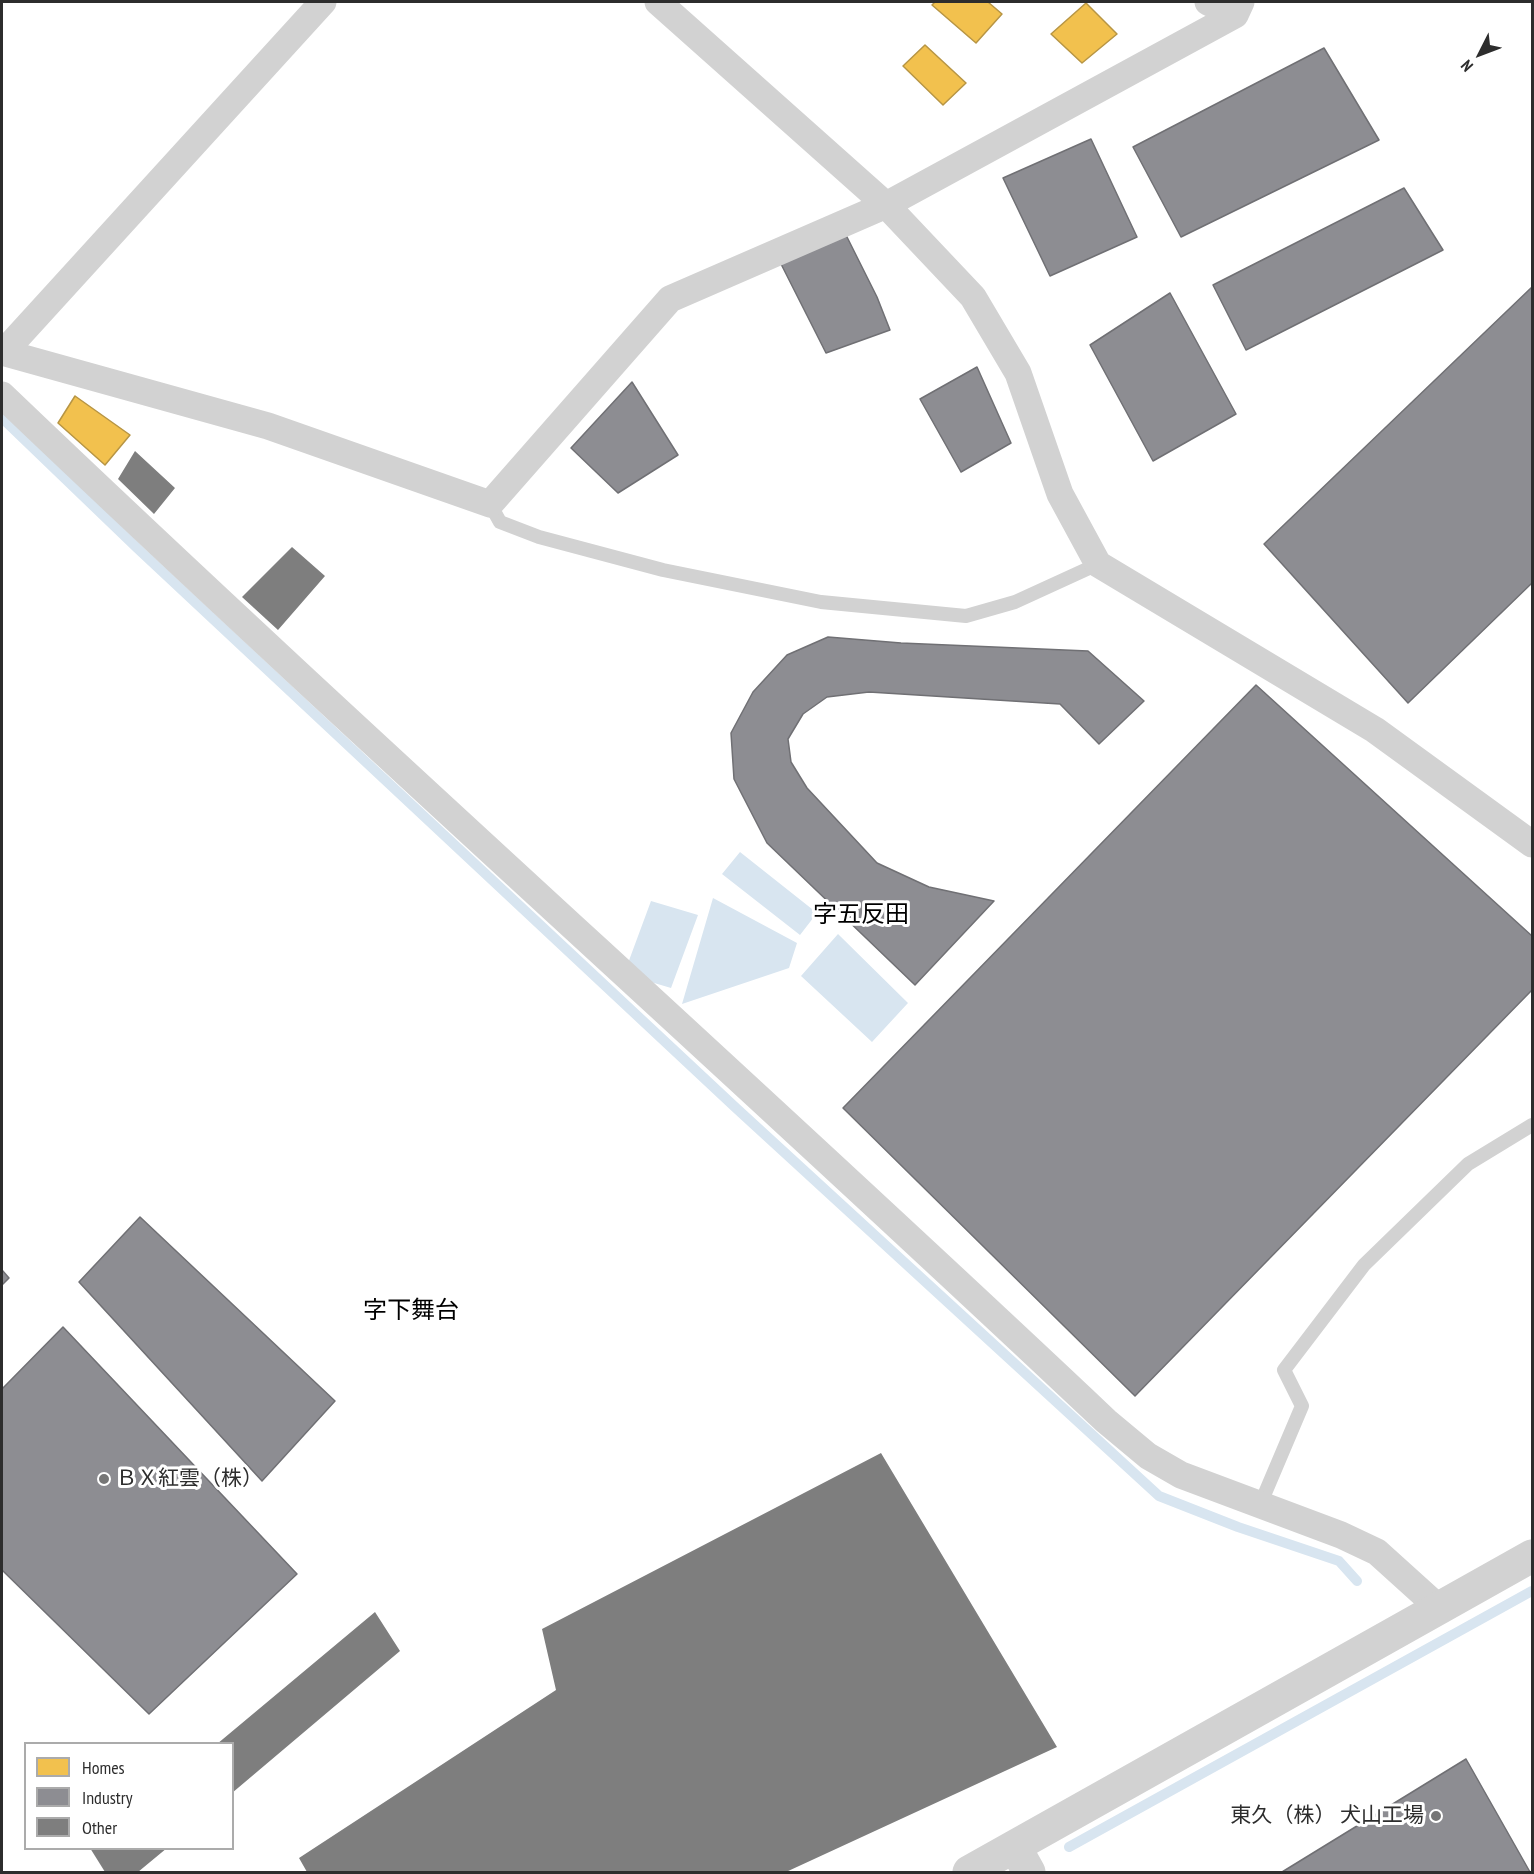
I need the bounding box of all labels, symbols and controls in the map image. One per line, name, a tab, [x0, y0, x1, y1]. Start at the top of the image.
north arrow	[1450, 24, 1510, 84]
text: N	[1456, 56, 1477, 76]
district label: 字五反田	[813, 901, 909, 929]
district label: 字下舞台	[363, 1297, 459, 1325]
place label: ＢＸ紅雲（株）	[116, 1466, 263, 1492]
marker: ＢＸ紅雲（株）	[97, 1472, 111, 1486]
legend	[24, 1742, 234, 1850]
text: Homes	[82, 1756, 125, 1779]
text: Industry	[82, 1786, 132, 1809]
place label: 東久（株） 犬山工場	[1231, 1803, 1424, 1829]
marker: 東久（株） 犬山工場	[1429, 1809, 1443, 1823]
text: Other	[82, 1816, 117, 1839]

